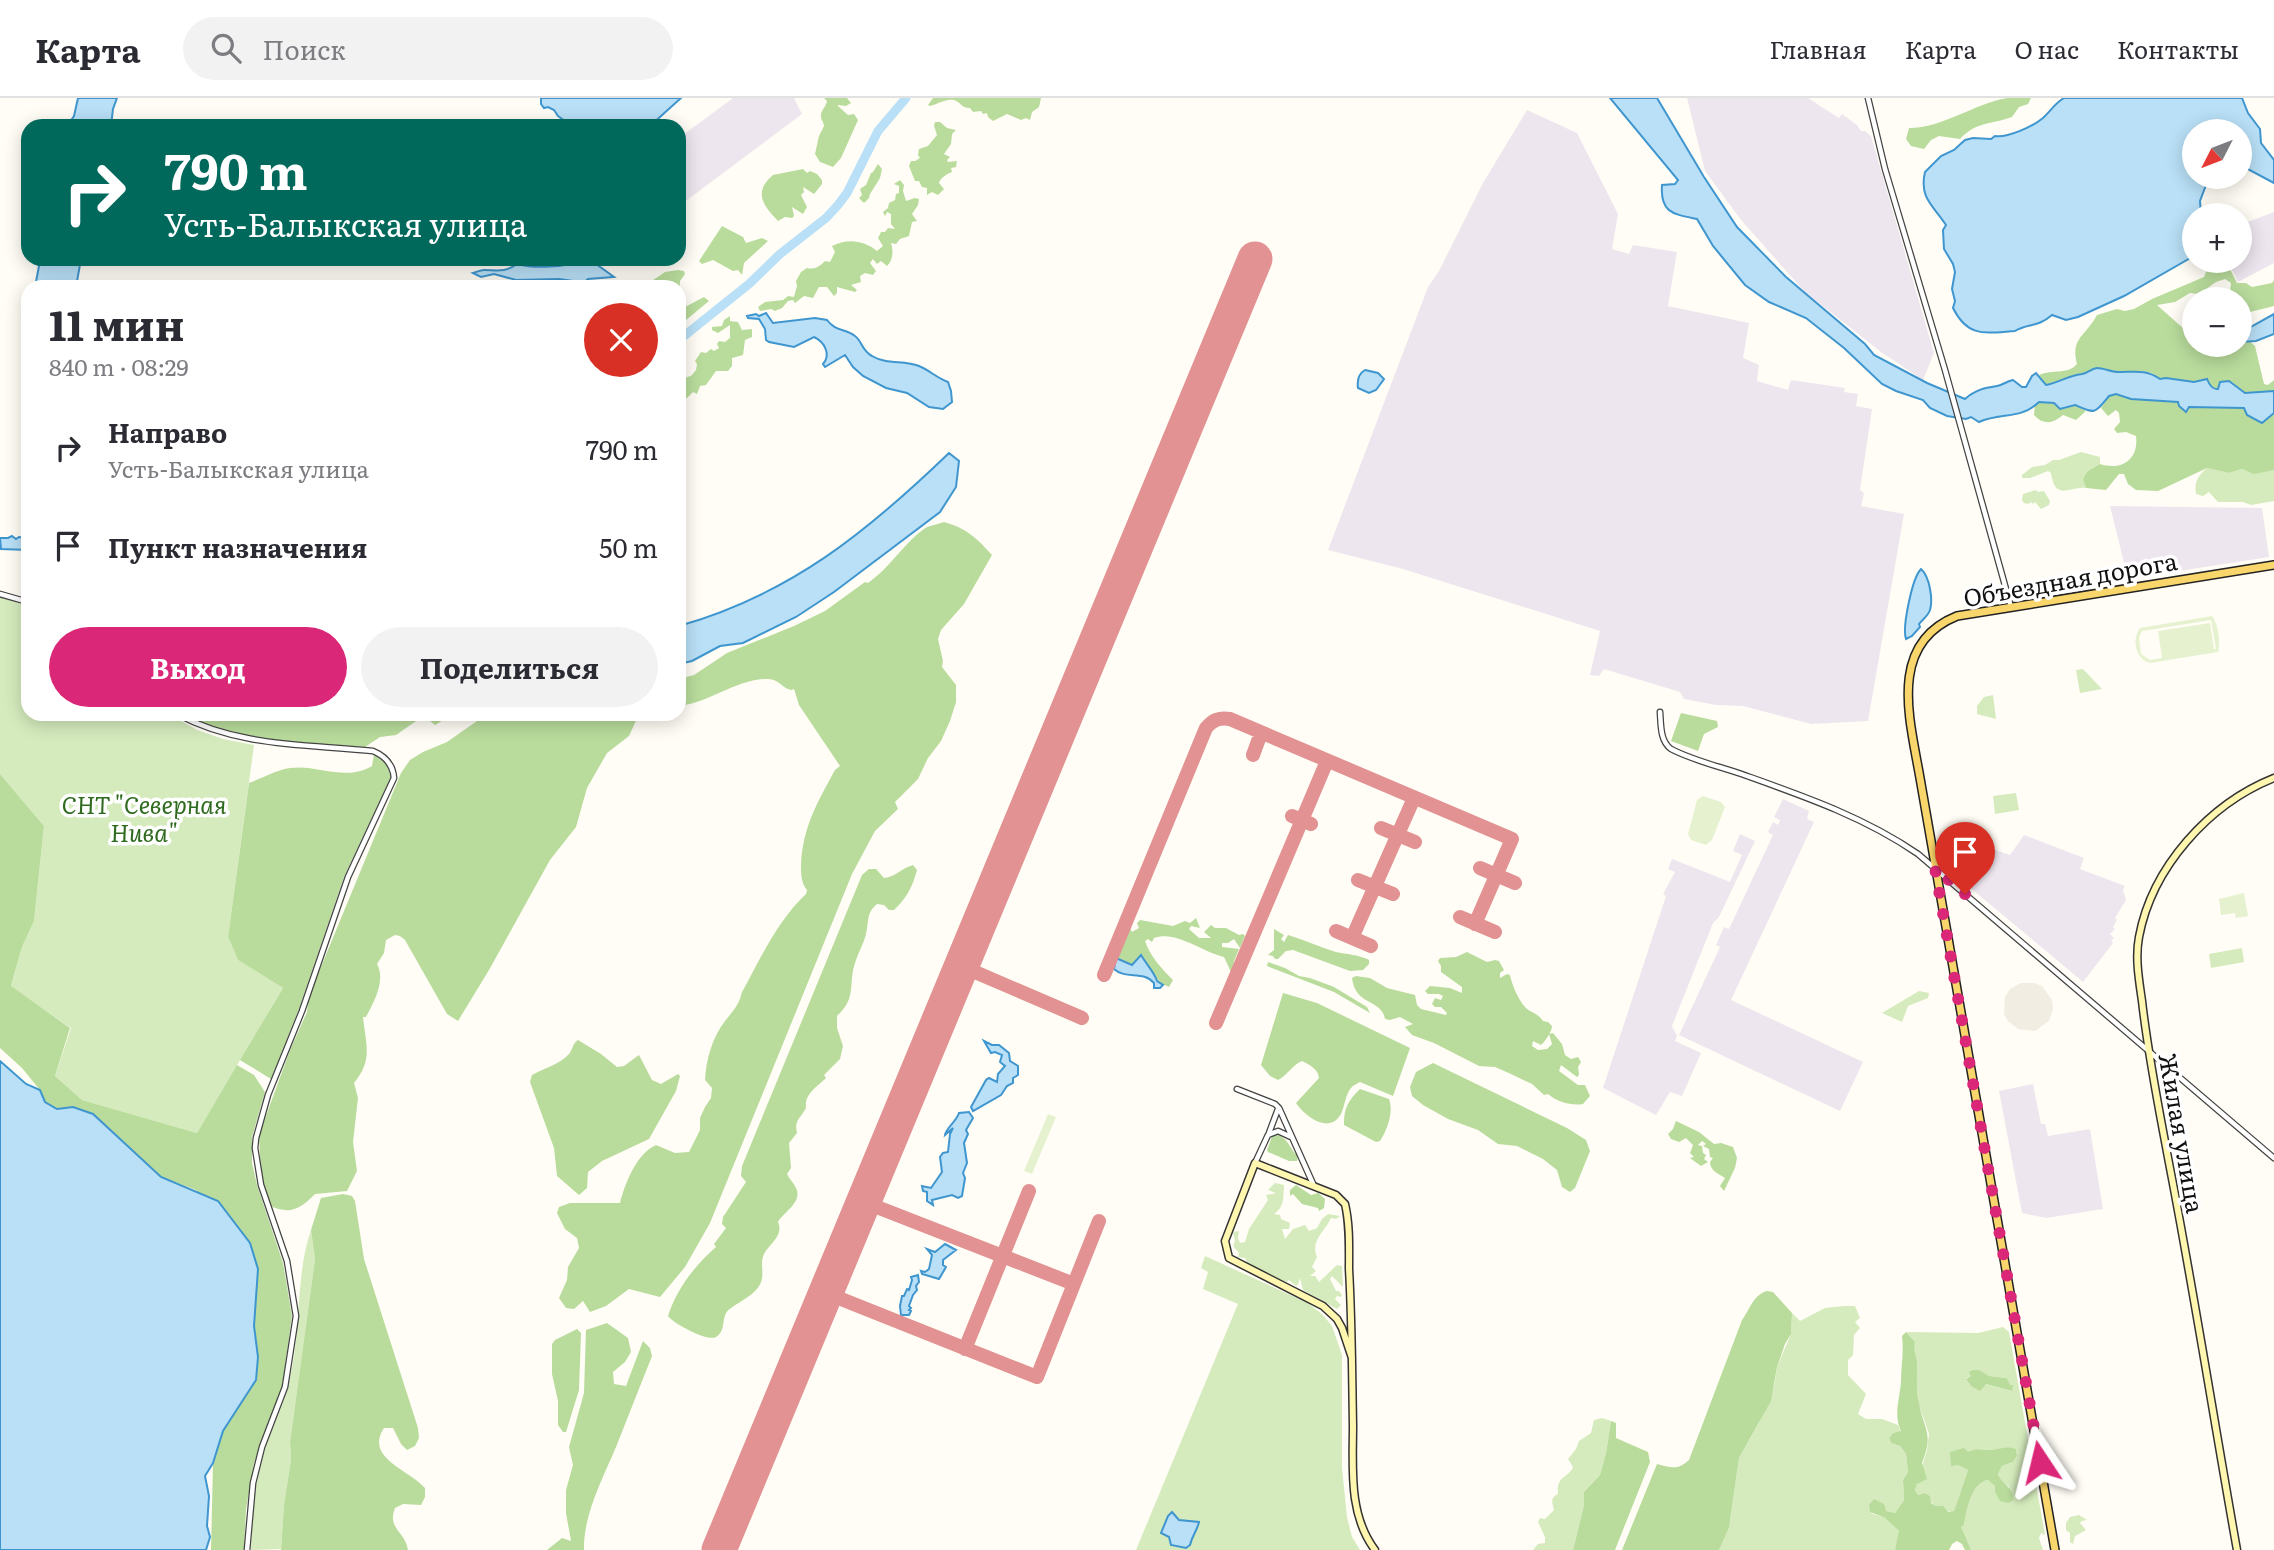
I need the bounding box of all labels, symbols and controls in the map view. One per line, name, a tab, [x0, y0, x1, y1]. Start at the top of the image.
search box	[183, 17, 673, 80]
text: Карта	[35, 24, 141, 73]
icon: search	[207, 29, 245, 67]
text: Поиск	[263, 29, 346, 68]
text: Главная	[1769, 31, 1867, 66]
text: Карта	[1905, 31, 1977, 66]
text: О нас	[2015, 31, 2079, 66]
text: Контакты	[2117, 31, 2239, 66]
north arrow	[2182, 119, 2252, 189]
map controls	[2182, 119, 2252, 357]
text: 790 m	[164, 132, 308, 205]
icon: right	[49, 147, 140, 238]
text: Усть-Балыкская улица	[164, 199, 527, 247]
button: +	[2182, 203, 2252, 273]
button: −	[2182, 287, 2252, 357]
text: 11 мин	[49, 292, 184, 354]
button: close	[584, 303, 658, 377]
text: 840 m · 08:29	[49, 349, 189, 383]
text: Направо	[108, 412, 227, 451]
icon: right	[49, 429, 87, 467]
text: 790 m	[586, 429, 658, 468]
text: Усть-Балыкская улица	[108, 451, 369, 485]
icon: arrive	[49, 527, 87, 565]
text: Пункт назначения	[108, 527, 367, 566]
text: 50 m	[599, 527, 658, 566]
street label: Объездная дорога	[1960, 542, 2180, 614]
button: Выход	[49, 627, 347, 707]
button: Поделиться	[361, 627, 658, 707]
park label: СНТ "Северная Нива"	[62, 786, 227, 849]
pin	[1935, 822, 1995, 894]
icon: arrive	[1946, 833, 1984, 871]
street label: Жилая улица	[2152, 1050, 2214, 1216]
position arrow	[2003, 1425, 2077, 1499]

